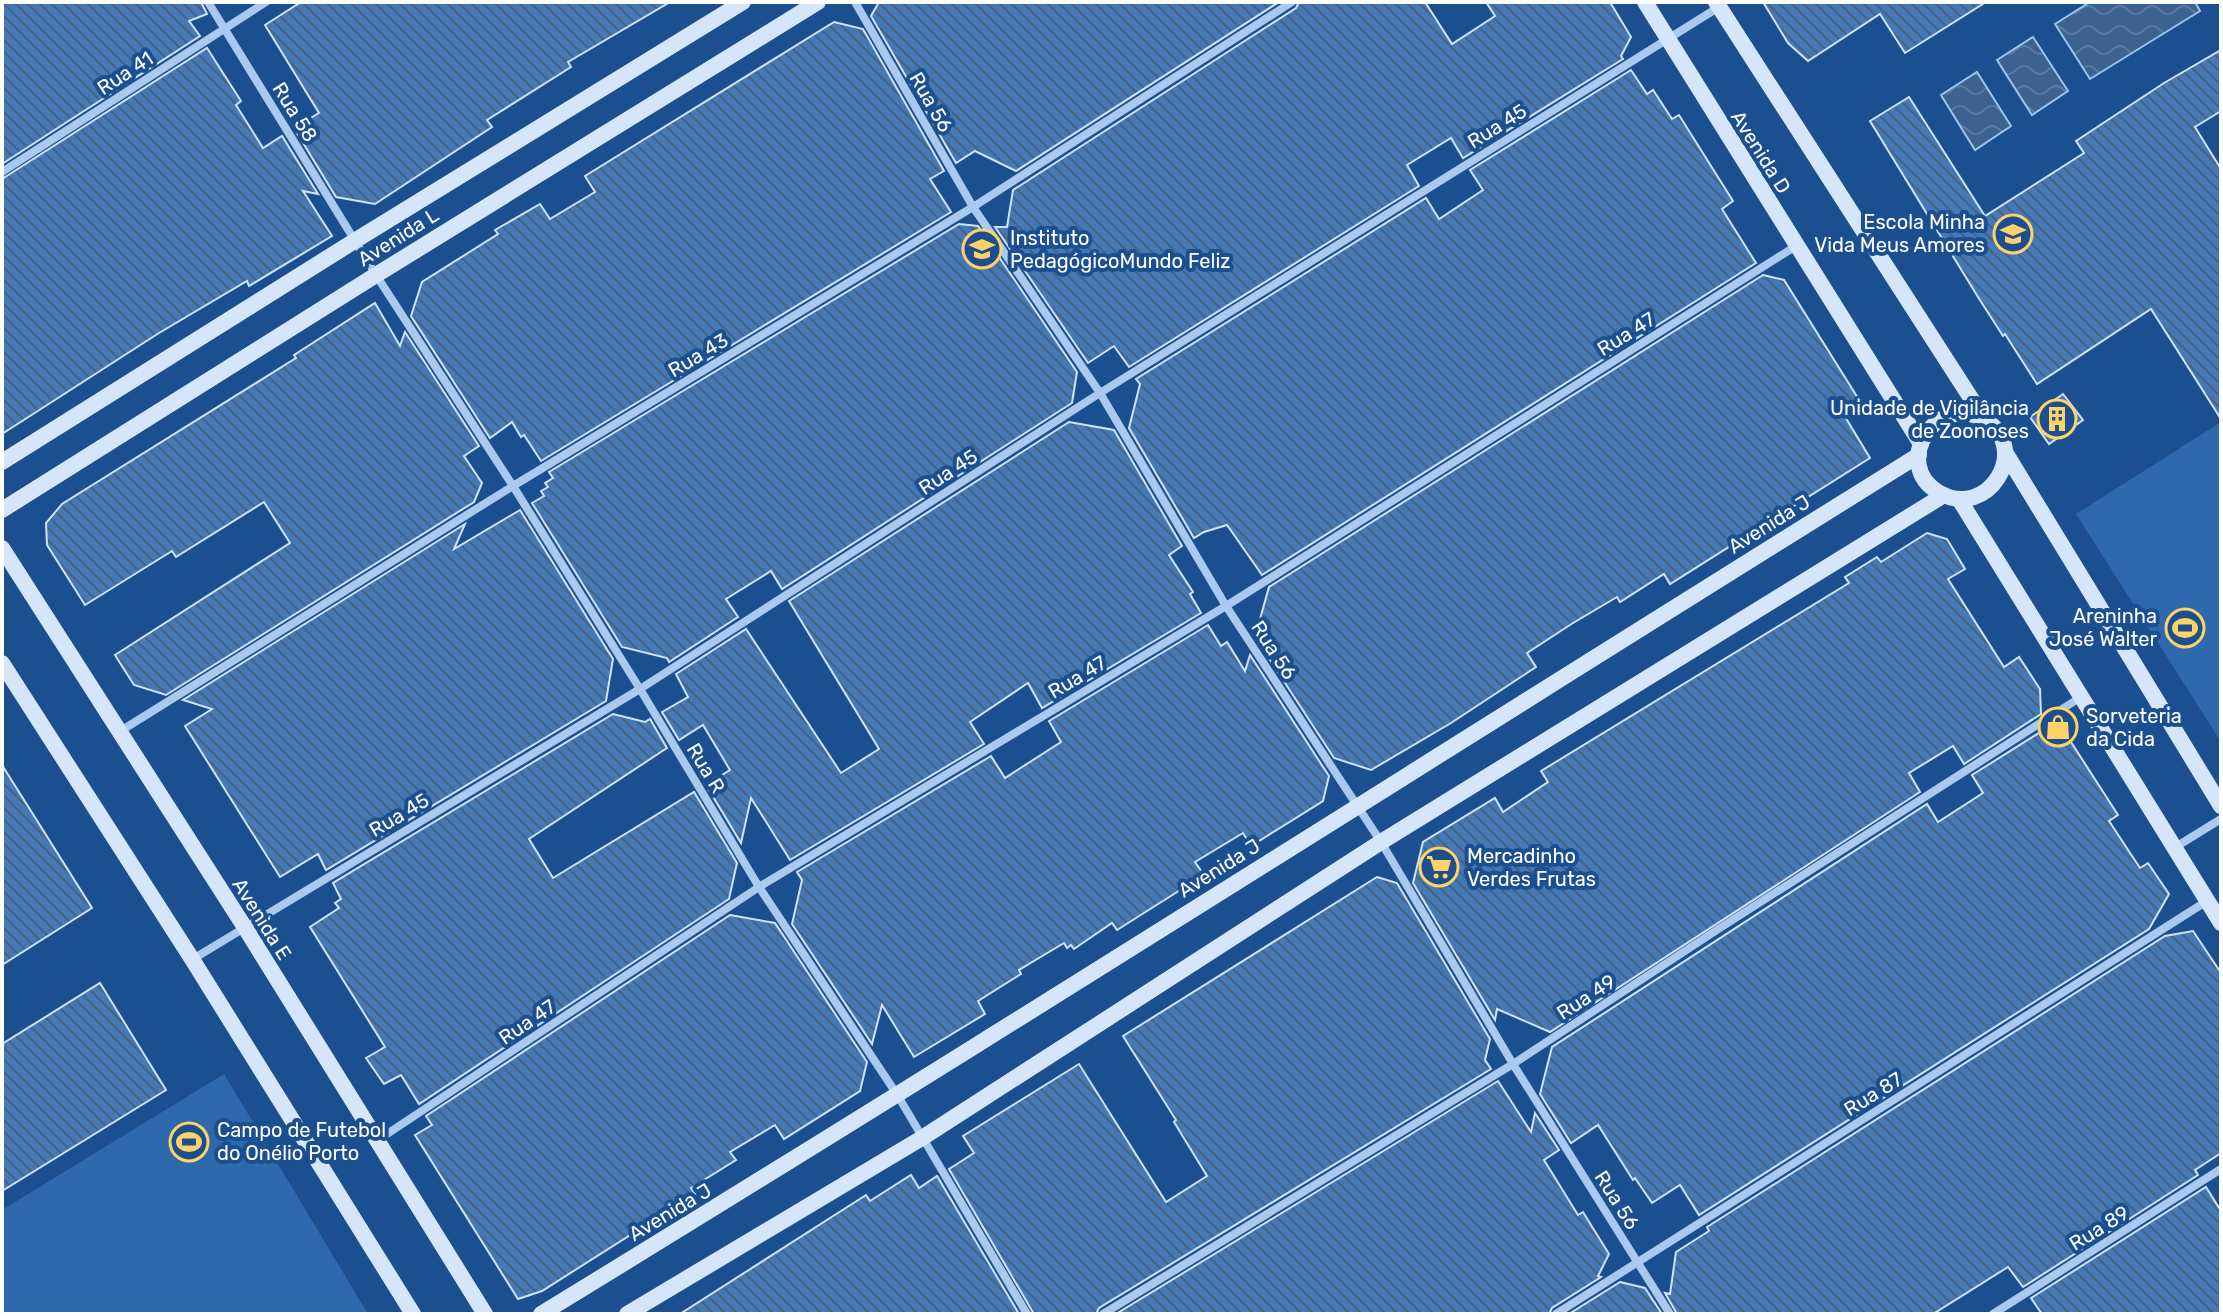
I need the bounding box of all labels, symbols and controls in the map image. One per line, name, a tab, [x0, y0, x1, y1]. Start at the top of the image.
street label: Rua 41	[93, 46, 157, 100]
street label: Rua 56	[904, 68, 958, 136]
street label: Rua 58	[267, 78, 323, 146]
street label: Rua 45	[1463, 98, 1531, 154]
street label: Avenida D	[1726, 106, 1796, 198]
street label: Avenida L	[353, 203, 443, 271]
place label: Escola Minha Vida Meus Amores	[1814, 210, 1985, 257]
school or university icon: Escola Minha Vida Meus Amores	[1992, 213, 2034, 255]
place label: Instituto PedagógicoMundo Feliz	[1010, 226, 1230, 273]
school or university icon: Instituto PedagógicoMundo Feliz	[961, 228, 1003, 270]
street label: Rua 47	[1593, 307, 1659, 361]
street label: Rua 43	[664, 328, 732, 382]
place label: Unidade de Vigilância de Zoonoses	[1830, 396, 2029, 443]
building icon: Unidade de Vigilância de Zoonoses	[2036, 398, 2078, 440]
street label: Rua 45	[914, 444, 982, 500]
street label: Avenida J	[1724, 489, 1814, 559]
place label: Areninha José Walter	[2049, 604, 2157, 651]
sports icon: Areninha José Walter	[2164, 607, 2206, 649]
street label: Rua 56	[1246, 616, 1302, 684]
street label: Rua 47	[1044, 650, 1110, 704]
place label: Sorveteria da Cida	[2086, 704, 2182, 751]
shop icon: Sorveteria da Cida	[2037, 706, 2079, 748]
street label: Rua R	[682, 739, 730, 797]
street label: Rua 45	[365, 788, 433, 842]
street label: Avenida J	[1174, 833, 1264, 903]
place label: Mercadinho Verdes Frutas	[1467, 844, 1596, 891]
supermarket icon: Mercadinho Verdes Frutas	[1418, 846, 1460, 888]
street label: Avenida E	[228, 874, 296, 964]
street label: Rua 49	[1552, 969, 1620, 1025]
street label: Rua 47	[494, 994, 560, 1050]
street label: Rua 87	[1839, 1067, 1907, 1121]
place label: Campo de Futebol do Onélio Porto	[217, 1118, 386, 1165]
sports icon: Campo de Futebol do Onélio Porto	[168, 1121, 210, 1163]
street label: Rua 56	[1590, 1166, 1644, 1234]
street label: Avenida J	[624, 1178, 716, 1246]
street label: Rua 89	[2065, 1200, 2133, 1256]

